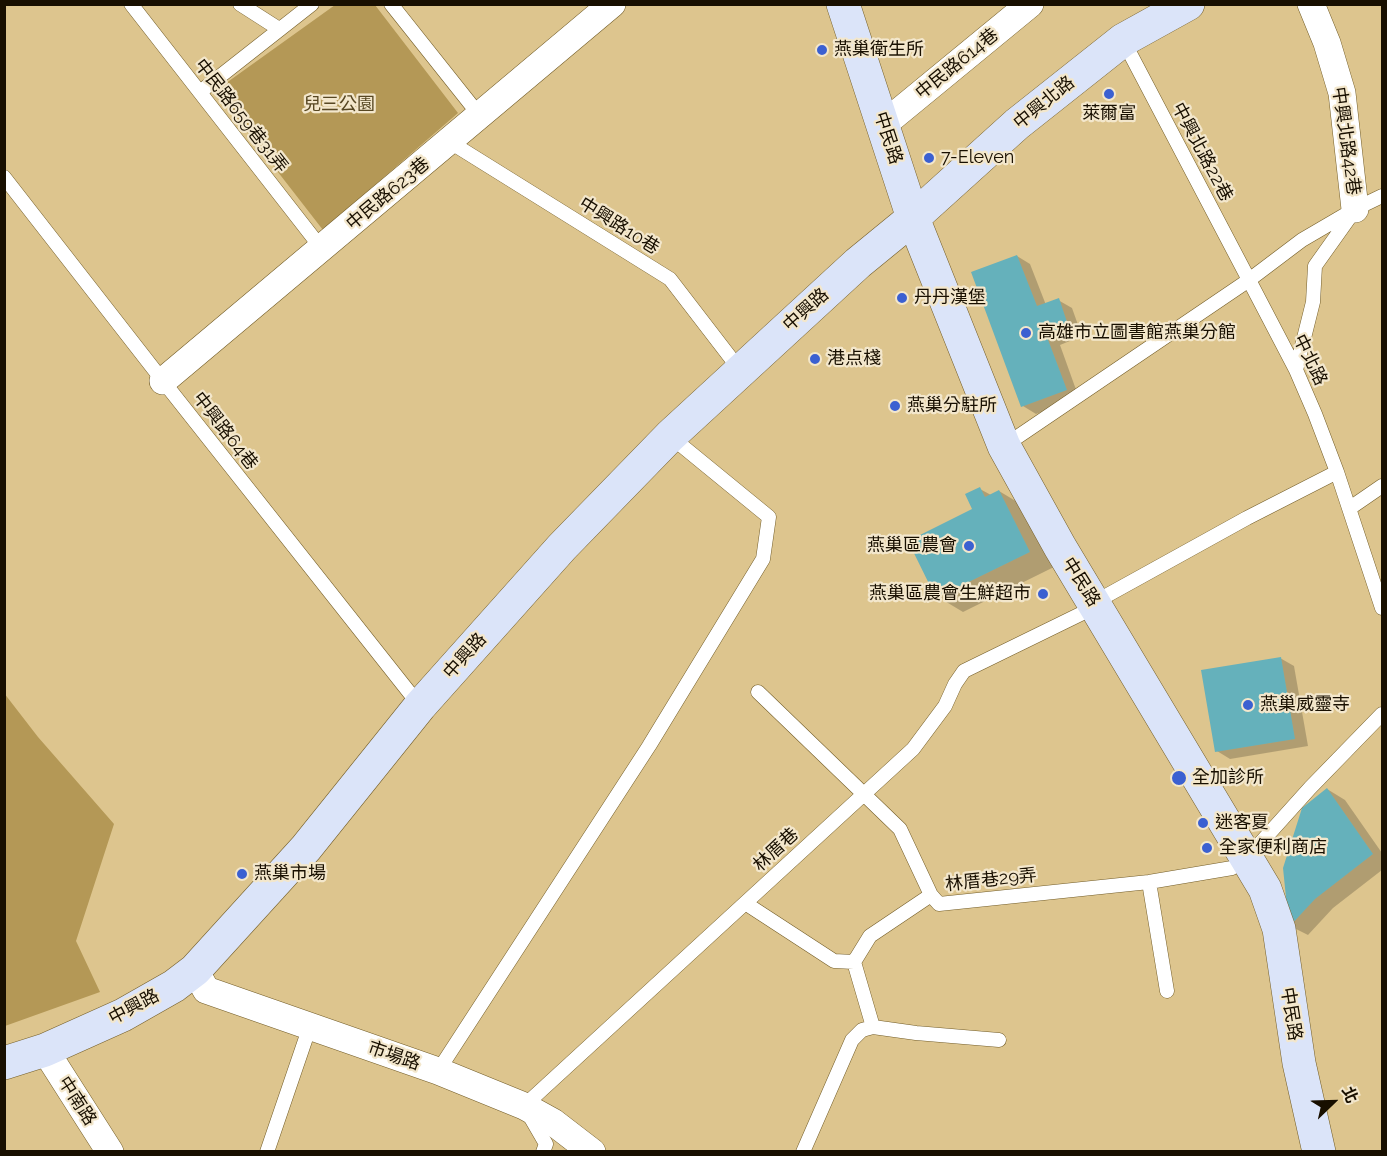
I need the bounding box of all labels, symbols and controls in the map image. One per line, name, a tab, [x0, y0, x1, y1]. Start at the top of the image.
street label: 中民路614巷	[911, 24, 1003, 104]
place label: 燕巢衛生所	[834, 39, 924, 61]
marker: 燕巢衛生所	[815, 43, 829, 57]
street label: 中民路659巷31弄	[190, 55, 292, 177]
street label: 中興北路	[1009, 72, 1079, 134]
street label: 中興北路42巷	[1328, 85, 1364, 197]
marker: 萊爾富	[1102, 87, 1116, 101]
park label: 兒三公園	[303, 94, 375, 116]
street label: 中興北路22巷	[1167, 99, 1237, 205]
place label: 萊爾富	[1082, 103, 1136, 125]
street label: 中民路	[869, 109, 907, 167]
place label: 7-Eleven	[941, 147, 1014, 169]
marker: 7-Eleven	[922, 151, 936, 165]
street label: 中民路623巷	[342, 153, 434, 235]
street label: 中興路10巷	[575, 193, 663, 259]
street label: 中興路	[779, 284, 833, 336]
place label: 丹丹漢堡	[914, 287, 986, 309]
marker: 丹丹漢堡	[895, 291, 909, 305]
place label: 高雄市立圖書館燕巢分館	[1038, 322, 1236, 344]
marker: 高雄市立圖書館燕巢分館	[1019, 326, 1033, 340]
street label: 中北路	[1288, 331, 1332, 389]
place label: 港点棧	[827, 348, 881, 370]
marker: 港点棧	[808, 352, 822, 366]
street label: 中興路64巷	[188, 388, 262, 474]
place label: 燕巢分駐所	[907, 395, 997, 417]
marker: 燕巢分駐所	[888, 399, 902, 413]
place label: 燕巢區農會	[867, 535, 957, 557]
marker: 燕巢區農會	[962, 539, 976, 553]
street label: 中民路	[1058, 553, 1104, 611]
place label: 燕巢區農會生鮮超市	[869, 583, 1031, 605]
marker: 燕巢區農會生鮮超市	[1036, 587, 1050, 601]
street label: 中興路	[439, 629, 491, 683]
place label: 燕巢威靈寺	[1260, 694, 1350, 716]
marker: 燕巢威靈寺	[1241, 698, 1255, 712]
place label: 全加診所	[1192, 767, 1264, 789]
marker: 全加診所	[1170, 769, 1188, 787]
place label: 迷客夏	[1215, 812, 1269, 834]
marker: 迷客夏	[1196, 816, 1210, 830]
street label: 林厝巷	[749, 824, 803, 876]
place label: 全家便利商店	[1219, 837, 1327, 859]
marker: 全家便利商店	[1200, 841, 1214, 855]
place label: 燕巢市場	[254, 863, 326, 885]
street label: 林厝巷29弄	[944, 864, 1038, 896]
marker: 燕巢市場	[235, 867, 249, 881]
street label: 中興路	[105, 985, 163, 1029]
street label: 中民路	[1276, 986, 1306, 1042]
street label: 市場路	[365, 1037, 423, 1075]
street label: 中南路	[53, 1072, 101, 1130]
north arrow	[1303, 1072, 1363, 1132]
text: 北	[1338, 1084, 1362, 1106]

